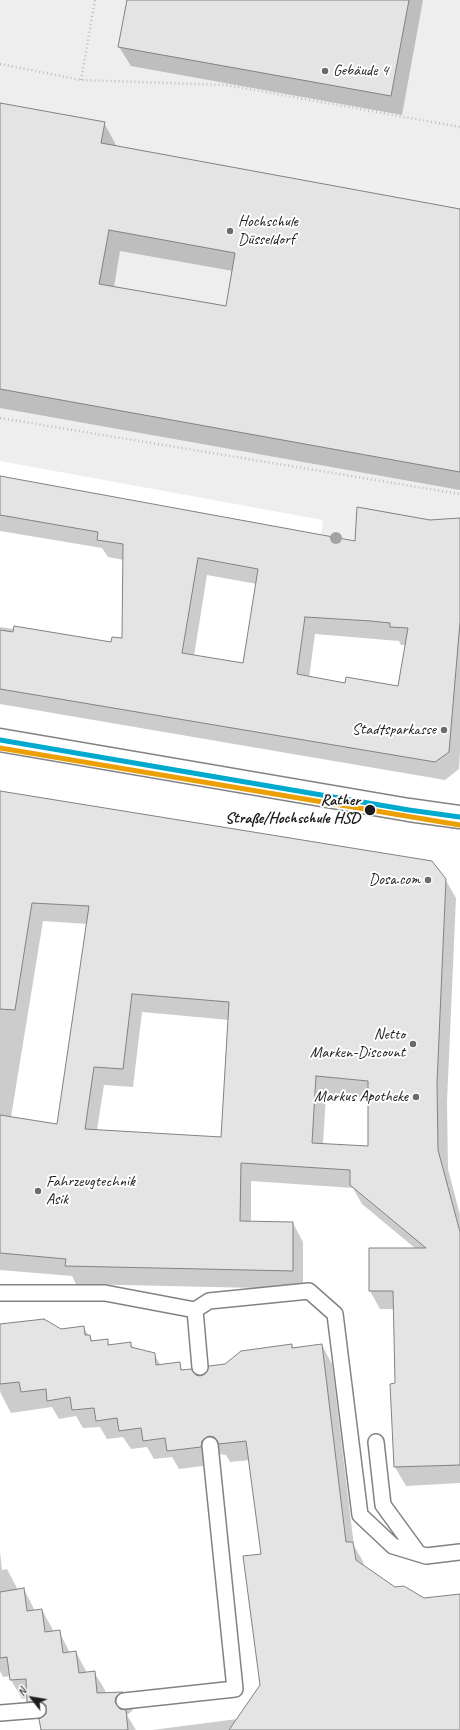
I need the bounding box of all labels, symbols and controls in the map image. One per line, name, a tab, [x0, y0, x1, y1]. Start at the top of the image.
place label: Gebäude 4	[333, 61, 388, 81]
marker: Gebäude 4	[320, 66, 330, 76]
place label: Hochschule Düsseldorf	[238, 212, 298, 250]
marker: Hochschule Düsseldorf	[225, 226, 235, 236]
place label: Stadtsparkasse	[352, 720, 436, 740]
marker: Stadtsparkasse	[439, 725, 449, 735]
place label: Rather Straße/Hochschule HSD	[225, 791, 360, 829]
marker: Rather Straße/Hochschule HSD	[363, 803, 377, 817]
place label: Dosa.com	[369, 870, 420, 890]
marker: Dosa.com	[423, 875, 433, 885]
place label: Netto Marken-Discount	[310, 1025, 405, 1063]
marker: Netto Marken-Discount	[408, 1039, 418, 1049]
place label: Markus Apotheke	[314, 1087, 408, 1107]
marker: Markus Apotheke	[411, 1092, 421, 1102]
place label: Fahrzeugtechnik Asik	[46, 1172, 135, 1210]
marker: Fahrzeugtechnik Asik	[33, 1186, 43, 1196]
north arrow	[12, 1678, 52, 1718]
text: N	[14, 1685, 29, 1698]

